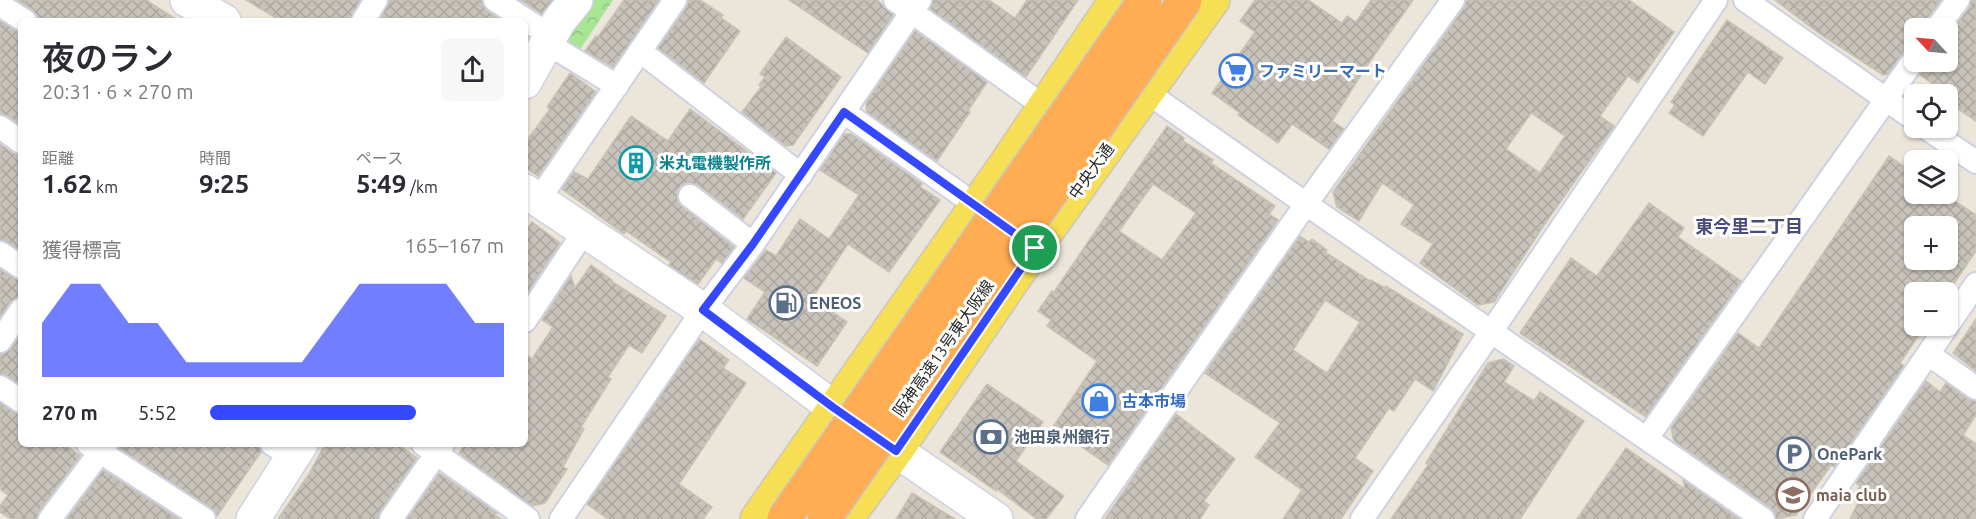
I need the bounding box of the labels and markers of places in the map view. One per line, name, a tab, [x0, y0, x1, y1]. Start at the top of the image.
supermarket icon: ファミリーマート	[1218, 53, 1254, 89]
place label: ファミリーマート	[1259, 62, 1387, 80]
building icon: 米丸電機製作所	[618, 145, 654, 181]
place label: 米丸電機製作所	[659, 154, 771, 172]
pin	[1009, 222, 1060, 273]
fuel station icon: ENEOS	[768, 285, 804, 321]
place label: ENEOS	[809, 294, 861, 312]
shop icon: 古本市場	[1081, 383, 1117, 419]
place label: 古本市場	[1122, 392, 1186, 410]
bank icon: 池田泉州銀行	[973, 419, 1009, 455]
place label: 池田泉州銀行	[1014, 428, 1110, 446]
parking icon: OnePark	[1776, 436, 1812, 472]
place label: OnePark	[1817, 445, 1882, 463]
school or university icon: maia club	[1775, 477, 1811, 513]
place label: maia club	[1816, 486, 1887, 504]

